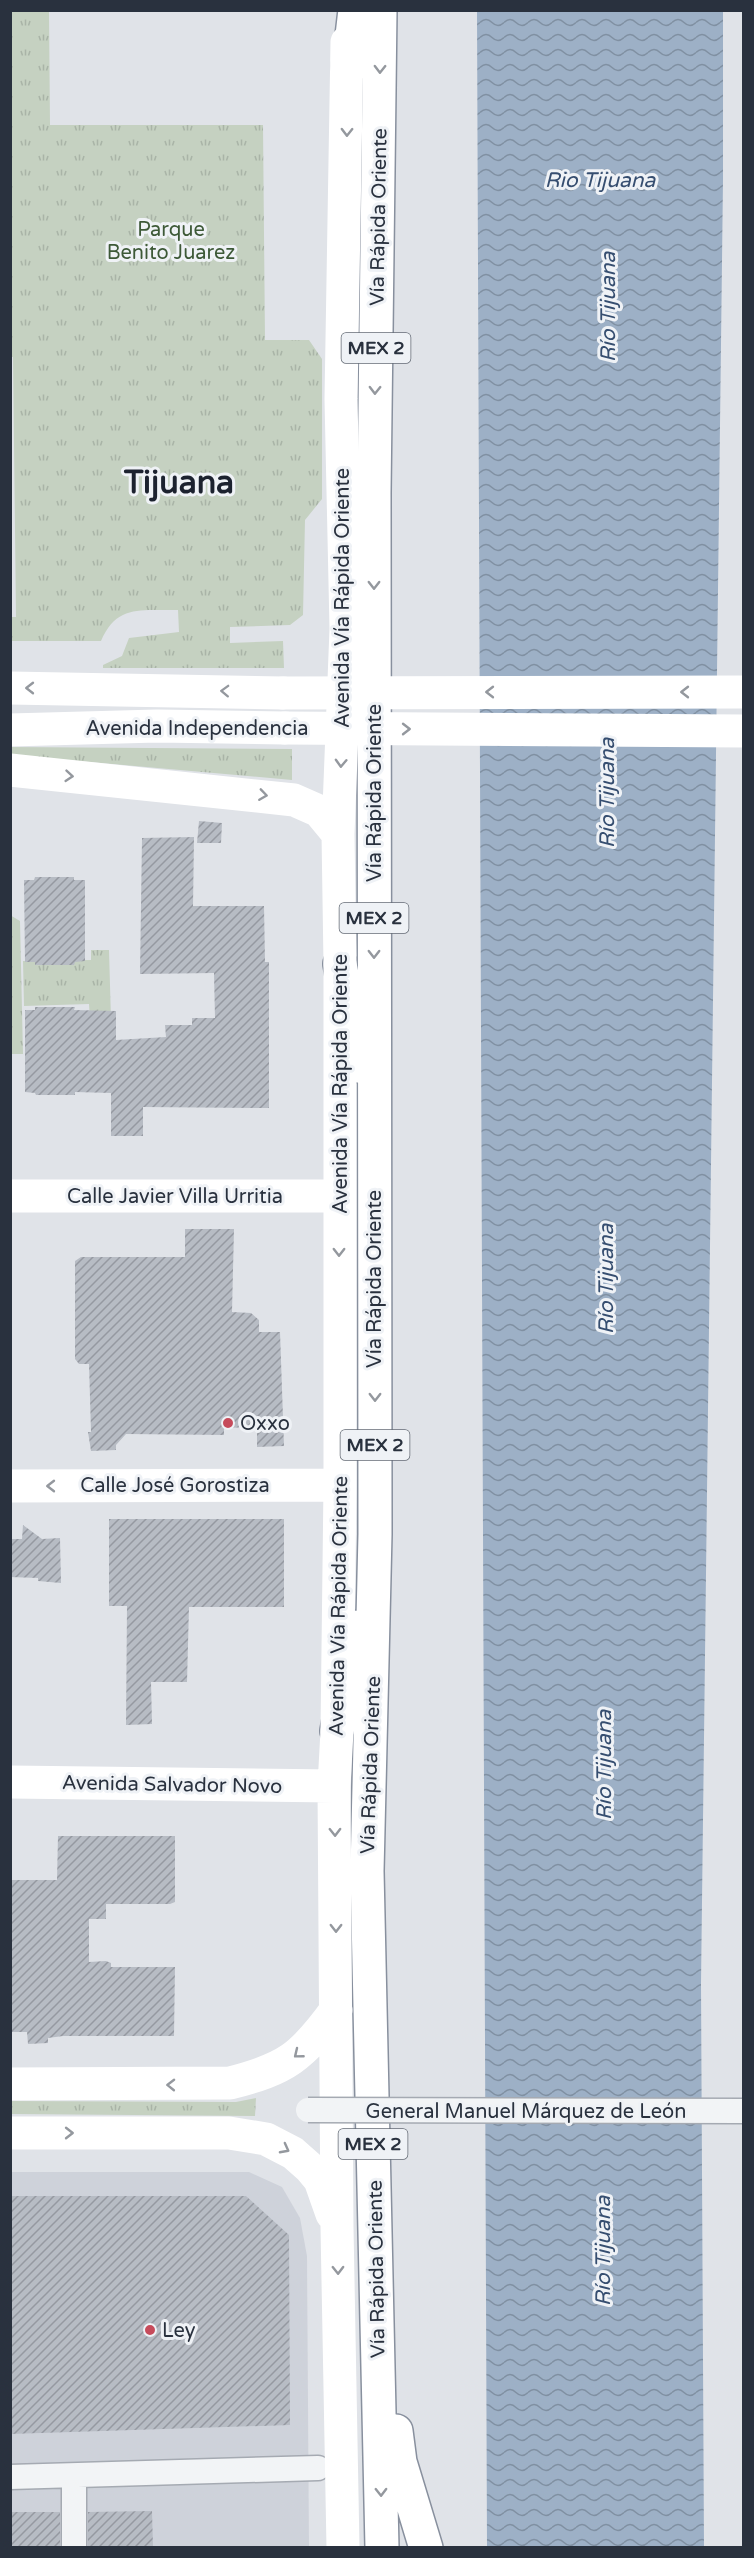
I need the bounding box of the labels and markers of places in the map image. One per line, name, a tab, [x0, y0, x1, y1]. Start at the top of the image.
place label: Oxxo	[240, 1412, 290, 1436]
marker: Oxxo	[221, 1416, 235, 1430]
place label: Ley	[162, 2319, 196, 2343]
marker: Ley	[143, 2323, 157, 2337]

